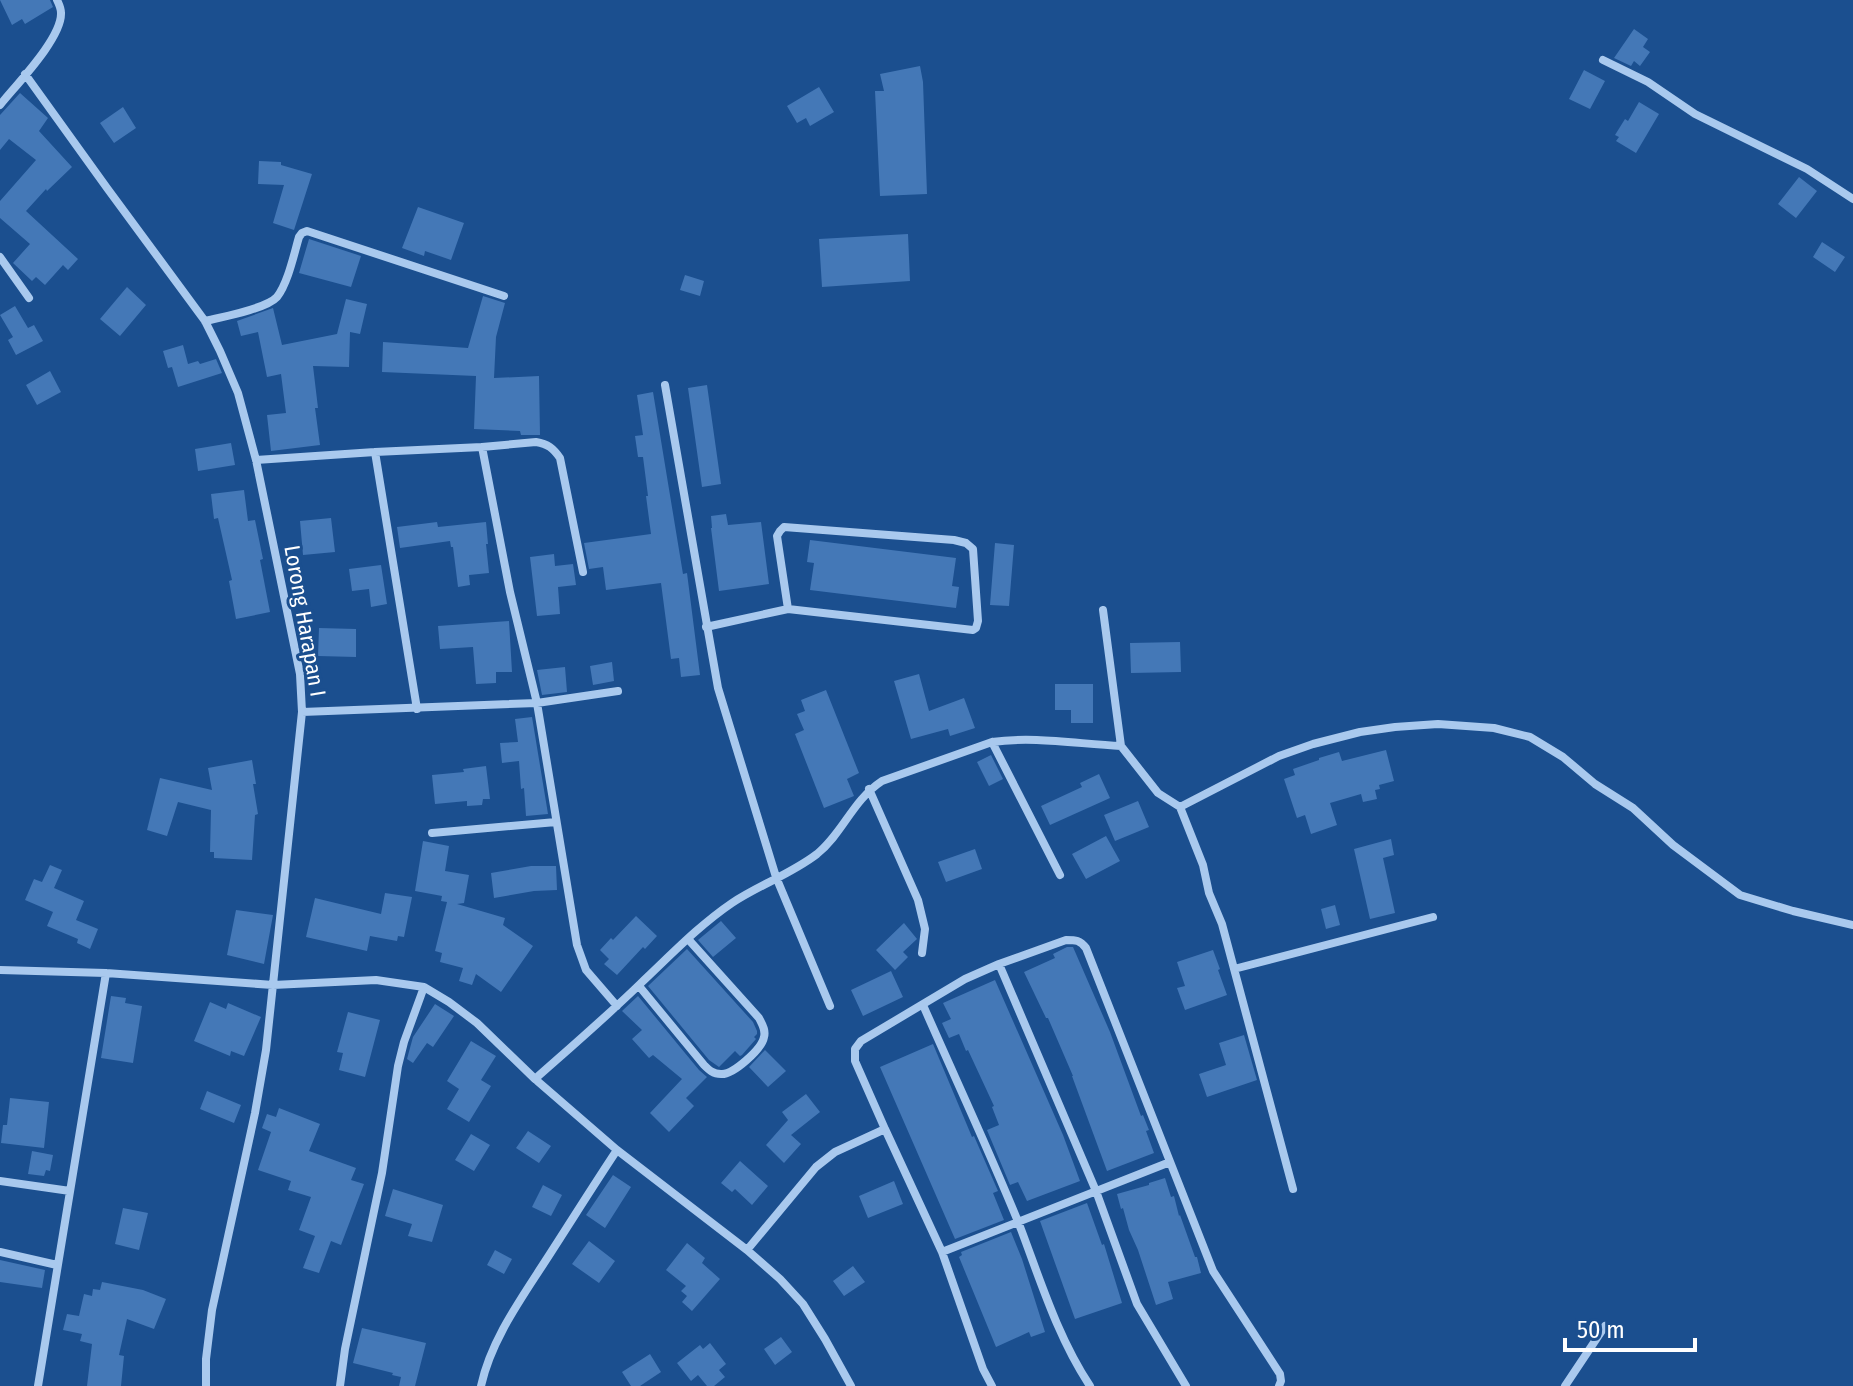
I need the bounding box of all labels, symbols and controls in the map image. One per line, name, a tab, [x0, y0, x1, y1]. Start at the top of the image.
street label: Lorong Harapan I	[278, 543, 332, 699]
scale bar	[1565, 1302, 1695, 1352]
text: 50 m	[1577, 1316, 1625, 1344]

